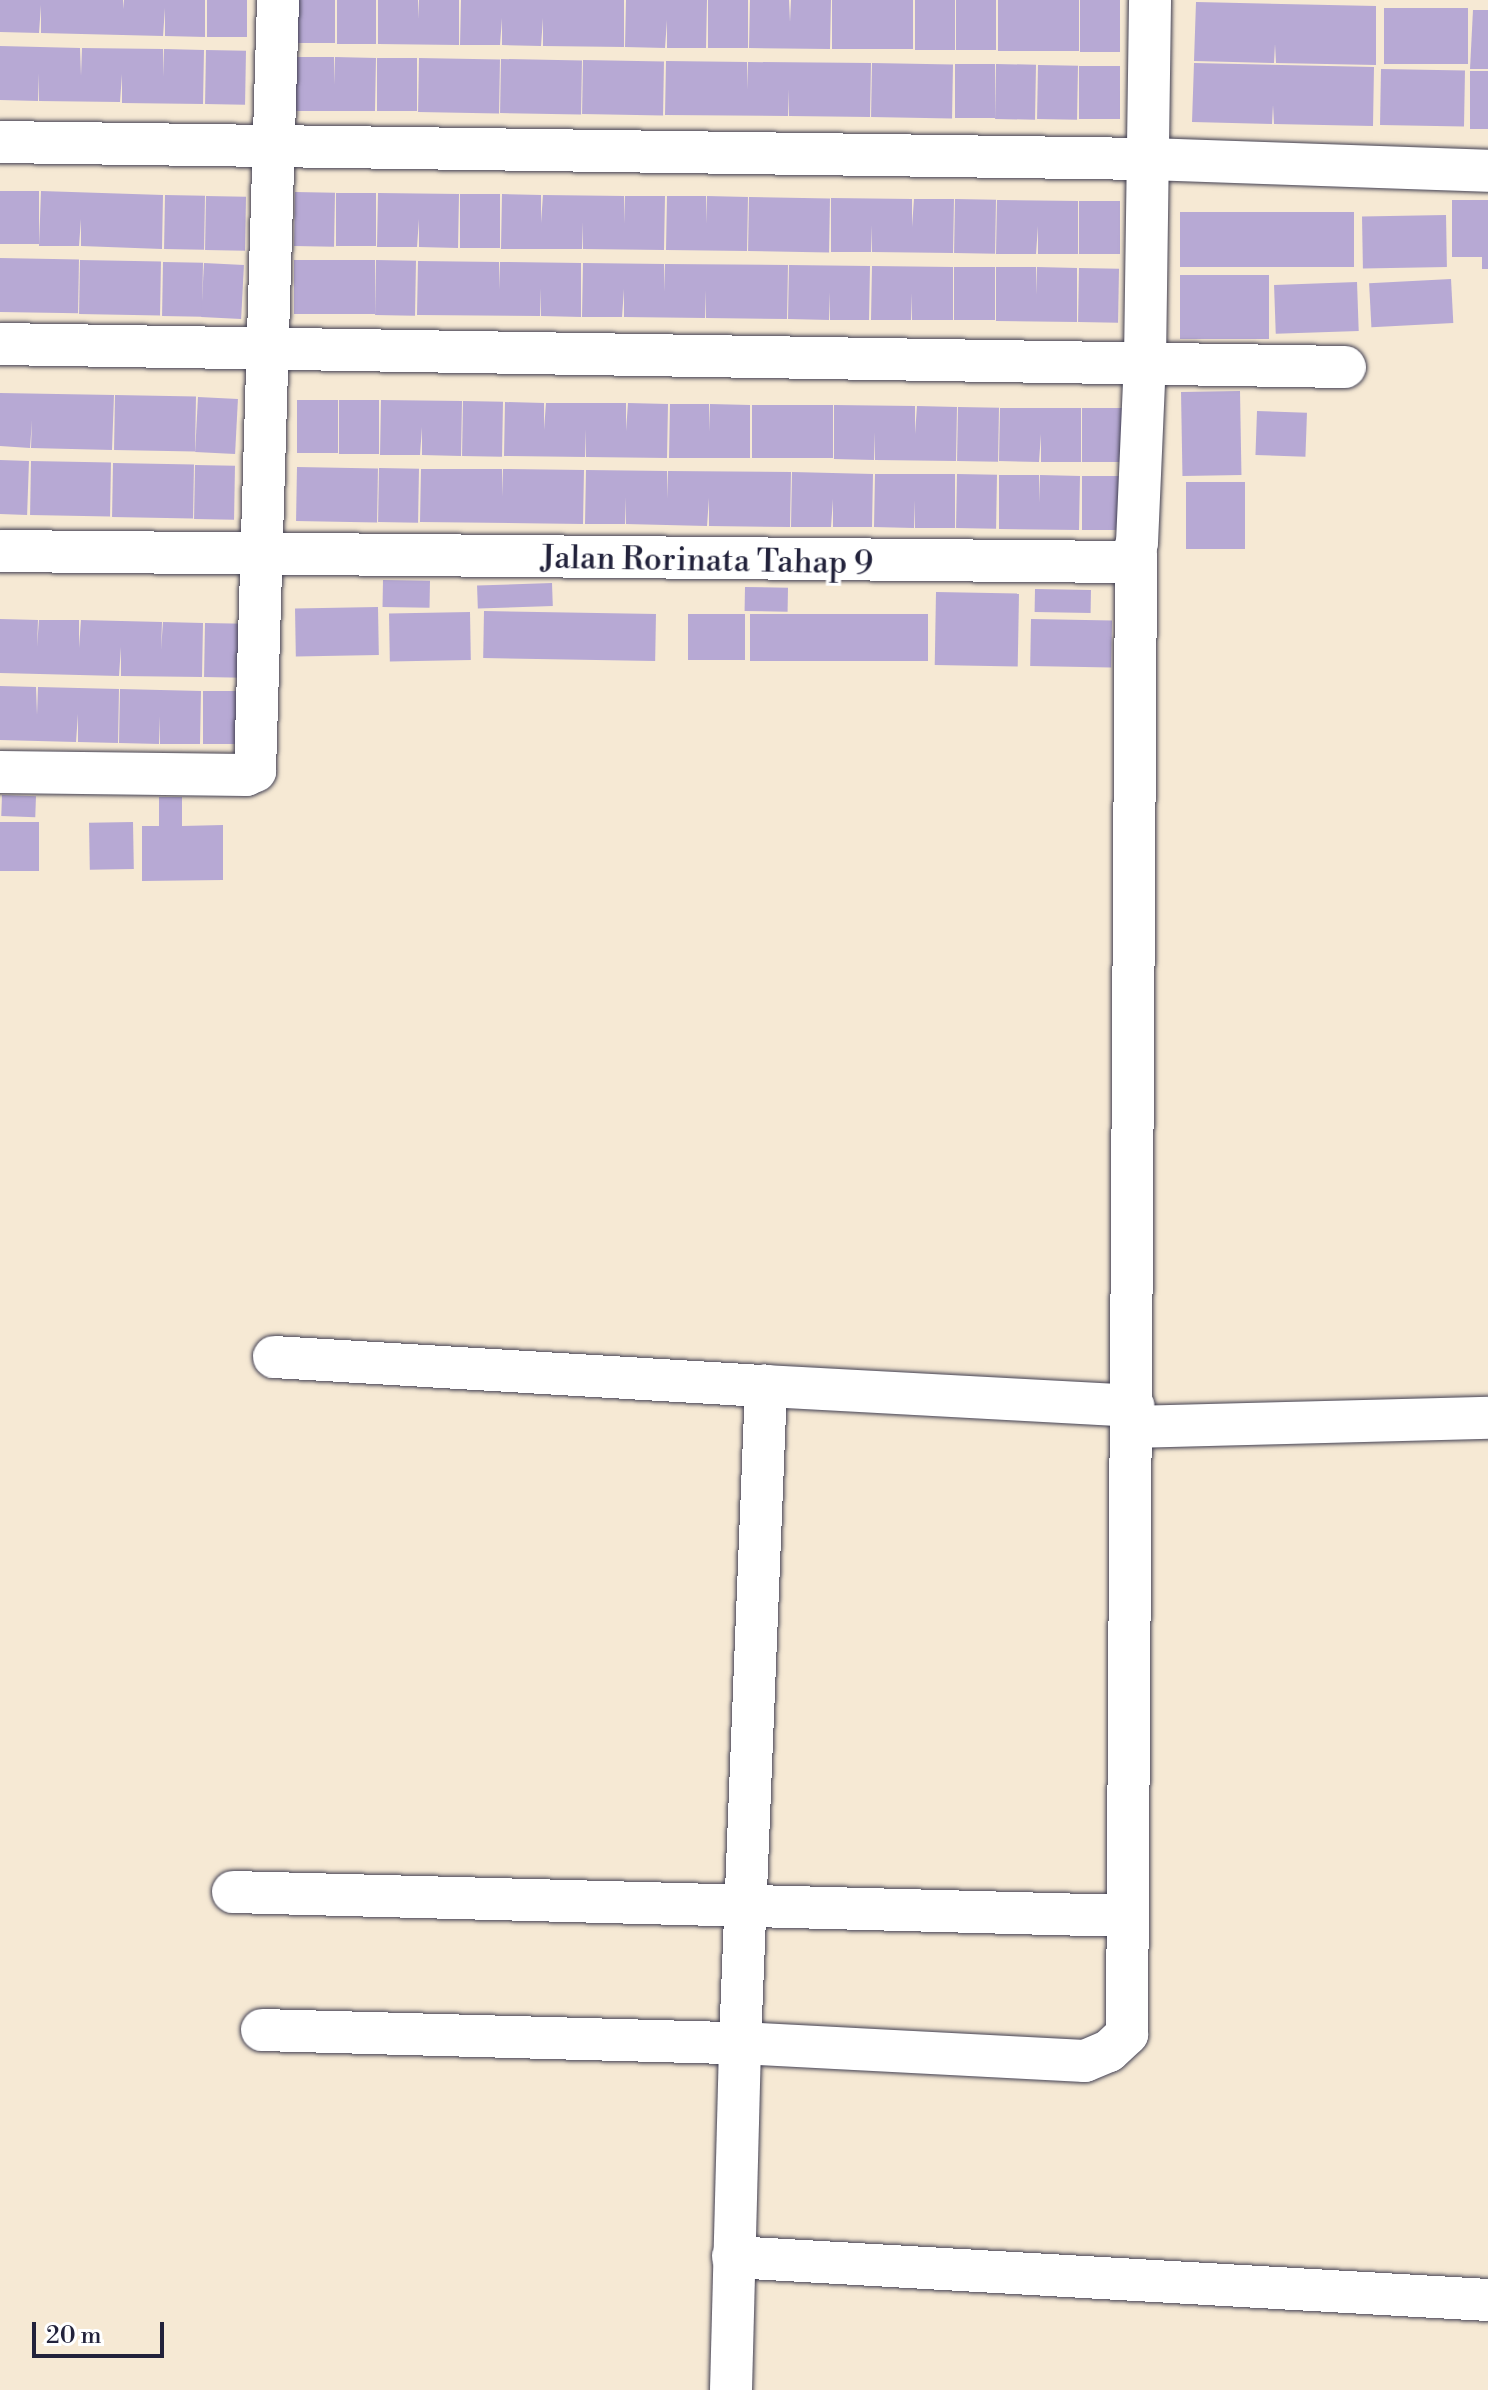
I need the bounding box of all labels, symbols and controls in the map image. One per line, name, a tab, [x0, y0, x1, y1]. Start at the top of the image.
street label: Jalan Rorinata Tahap 9	[540, 539, 874, 583]
scale bar	[36, 2306, 168, 2356]
text: 20 m	[46, 2321, 102, 2351]

